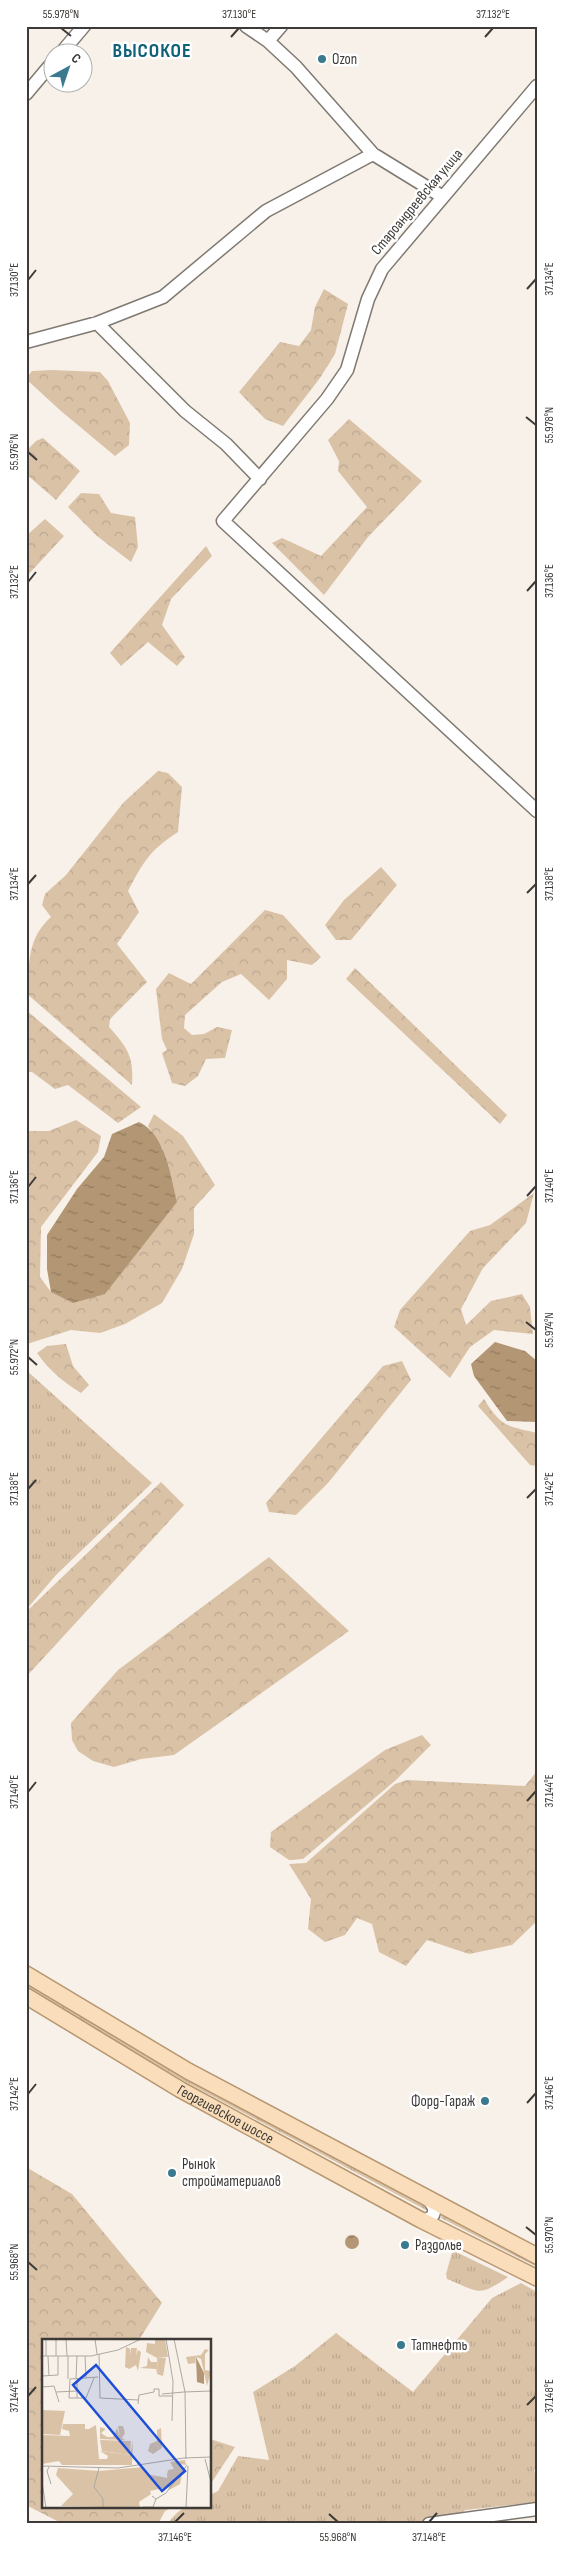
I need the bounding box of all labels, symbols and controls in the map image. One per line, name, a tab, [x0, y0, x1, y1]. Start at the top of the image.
text: 55.978°N	[43, 7, 79, 22]
text: 37.130°E	[222, 7, 256, 22]
text: 37.132°E	[476, 7, 510, 22]
district label: ВЫСОКОЕ	[112, 39, 192, 63]
north arrow	[42, 42, 92, 92]
text: С	[68, 50, 84, 67]
place label: Ozon	[332, 50, 357, 69]
marker: Ozon	[316, 53, 328, 65]
street label: Староандреевская улица	[367, 145, 467, 259]
text: 37.134°E	[542, 262, 557, 296]
text: 37.130°E	[7, 263, 22, 297]
text: 55.978°N	[542, 407, 557, 443]
text: 55.976°N	[7, 434, 22, 470]
text: 37.136°E	[542, 564, 557, 598]
text: 37.132°E	[7, 565, 22, 599]
text: 37.134°E	[7, 867, 22, 901]
text: 37.138°E	[542, 867, 557, 901]
text: 37.140°E	[542, 1169, 557, 1203]
text: 37.136°E	[7, 1170, 22, 1204]
text: 55.974°N	[542, 1312, 557, 1348]
text: 55.972°N	[7, 1339, 22, 1375]
text: 37.138°E	[7, 1472, 22, 1506]
text: 37.142°E	[542, 1472, 557, 1506]
text: 37.144°E	[542, 1774, 557, 1808]
text: 37.140°E	[7, 1775, 22, 1809]
text: 37.146°E	[542, 2076, 557, 2110]
text: 37.142°E	[7, 2077, 22, 2111]
street label: Георгиевское шоссе	[174, 2080, 277, 2148]
place label: Форд-Гараж	[411, 2092, 475, 2111]
marker: Форд-Гараж	[479, 2095, 491, 2107]
place label: Рынок стройматериалов	[182, 2155, 281, 2191]
marker: Рынок стройматериалов	[166, 2167, 178, 2179]
text: 55.970°N	[542, 2217, 557, 2253]
place label: Раздолье	[415, 2236, 462, 2255]
marker: Раздолье	[399, 2239, 411, 2251]
text: 55.968°N	[7, 2244, 22, 2280]
place label: Татнефть	[411, 2336, 468, 2355]
inset map	[42, 2339, 211, 2508]
marker: Татнефть	[395, 2339, 407, 2351]
text: 37.144°E	[7, 2379, 22, 2413]
text: 37.148°E	[542, 2379, 557, 2413]
text: 37.146°E	[158, 2530, 192, 2545]
text: 55.968°N	[320, 2530, 356, 2545]
text: 37.148°E	[412, 2530, 446, 2545]

